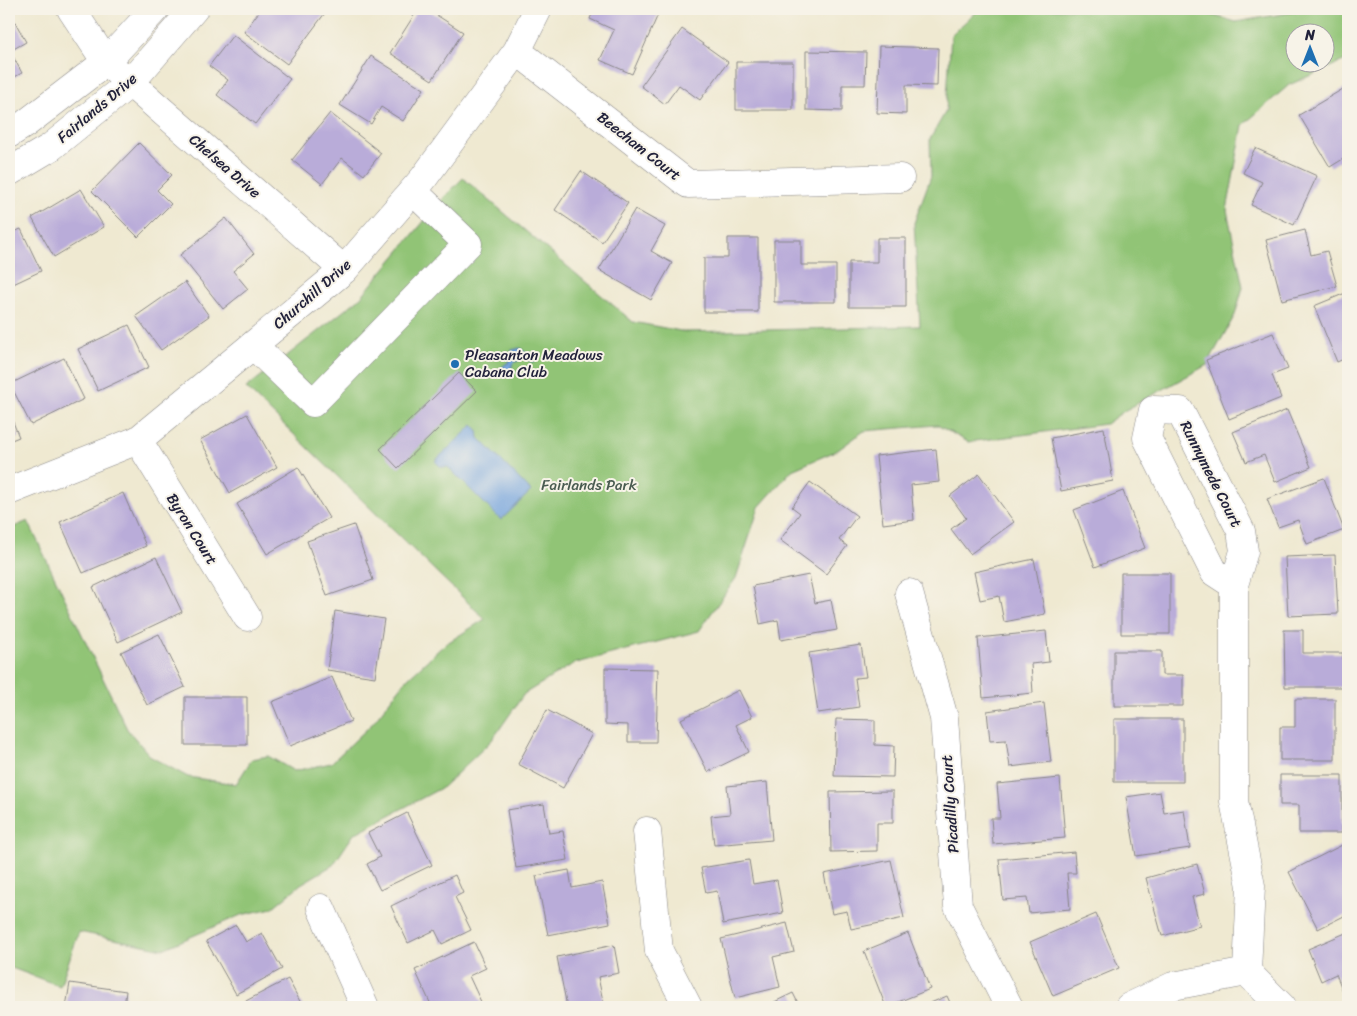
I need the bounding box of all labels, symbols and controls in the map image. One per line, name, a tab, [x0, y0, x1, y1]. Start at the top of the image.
north arrow	[1284, 22, 1334, 72]
text: N	[1304, 23, 1315, 48]
street label: Fairlands Drive	[51, 66, 143, 150]
street label: Beecham Court	[591, 105, 687, 188]
street label: Chelsea Drive	[183, 127, 267, 205]
street label: Churchill Drive	[267, 252, 357, 336]
place label: Pleasanton Meadows Cabana Club	[465, 342, 603, 385]
marker: Pleasanton Meadows Cabana Club	[449, 358, 461, 370]
street label: Runnymede Court	[1173, 416, 1249, 532]
park label: Fairlands Park	[541, 472, 638, 498]
street label: Byron Court	[160, 488, 225, 571]
street label: Picadilly Court	[934, 754, 966, 854]

